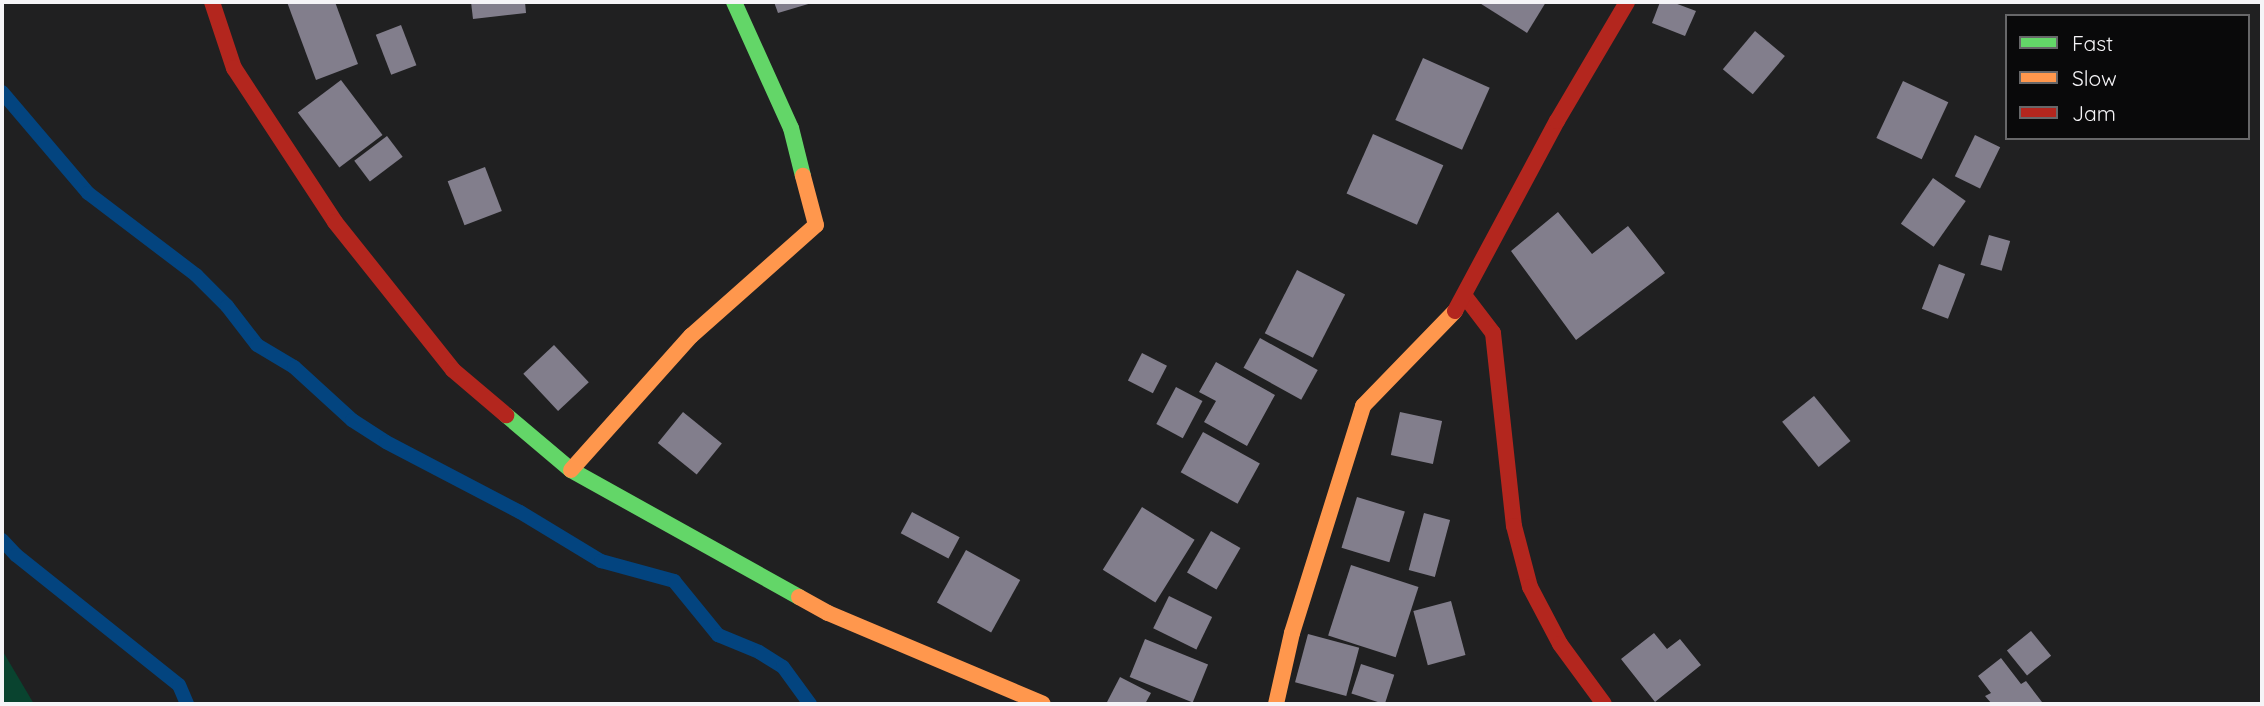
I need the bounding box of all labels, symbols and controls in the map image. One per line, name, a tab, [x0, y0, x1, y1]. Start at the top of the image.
legend	[2005, 14, 2250, 140]
text: Fast	[2072, 30, 2113, 56]
text: Slow	[2072, 65, 2117, 91]
text: Jam	[2072, 100, 2116, 126]

